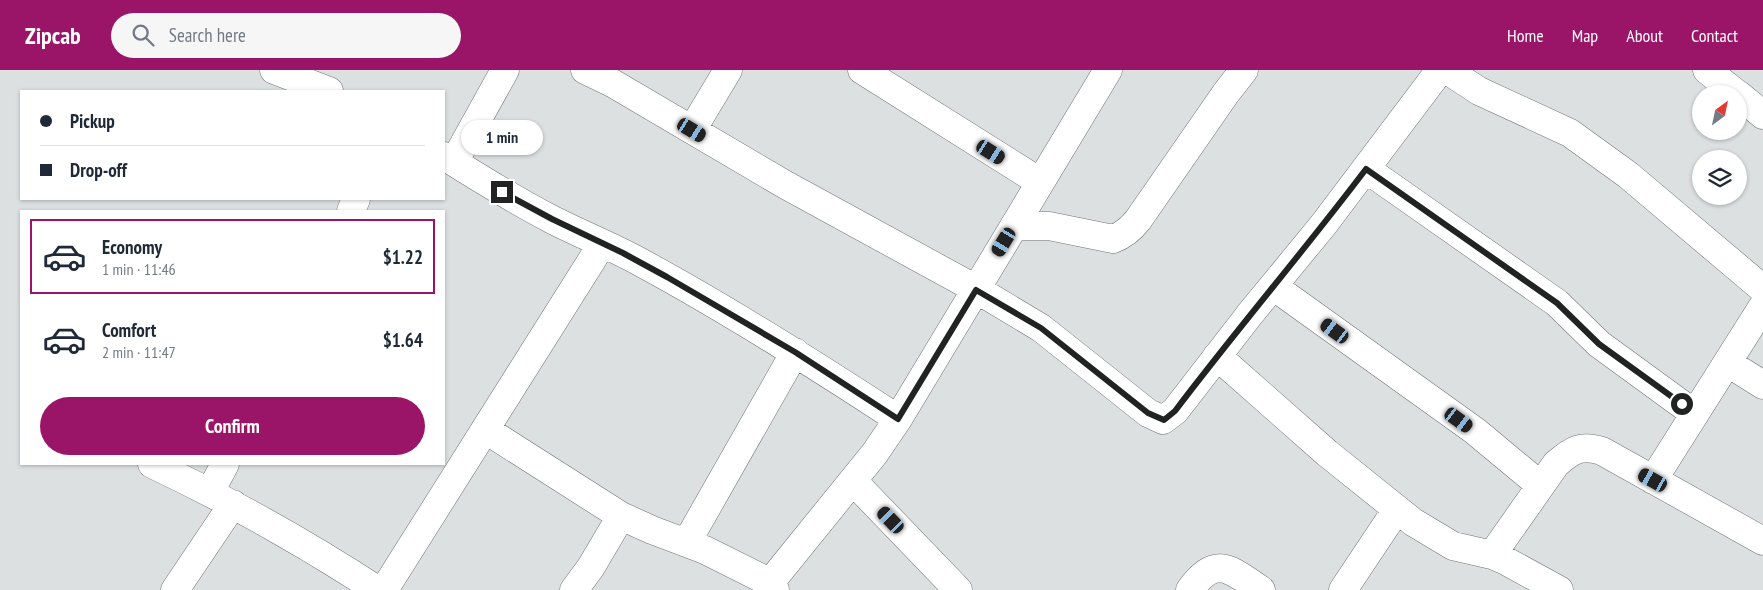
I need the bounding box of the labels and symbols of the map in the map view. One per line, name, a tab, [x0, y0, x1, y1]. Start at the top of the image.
north arrow	[1692, 85, 1748, 140]
car	[675, 116, 708, 144]
callout: 1 min	[461, 119, 543, 154]
car	[974, 138, 1007, 166]
route end	[491, 181, 513, 203]
car	[989, 225, 1018, 259]
car	[1318, 316, 1351, 346]
route start	[1671, 393, 1693, 415]
car	[1442, 405, 1475, 435]
car	[1636, 466, 1669, 494]
car	[875, 504, 906, 536]

